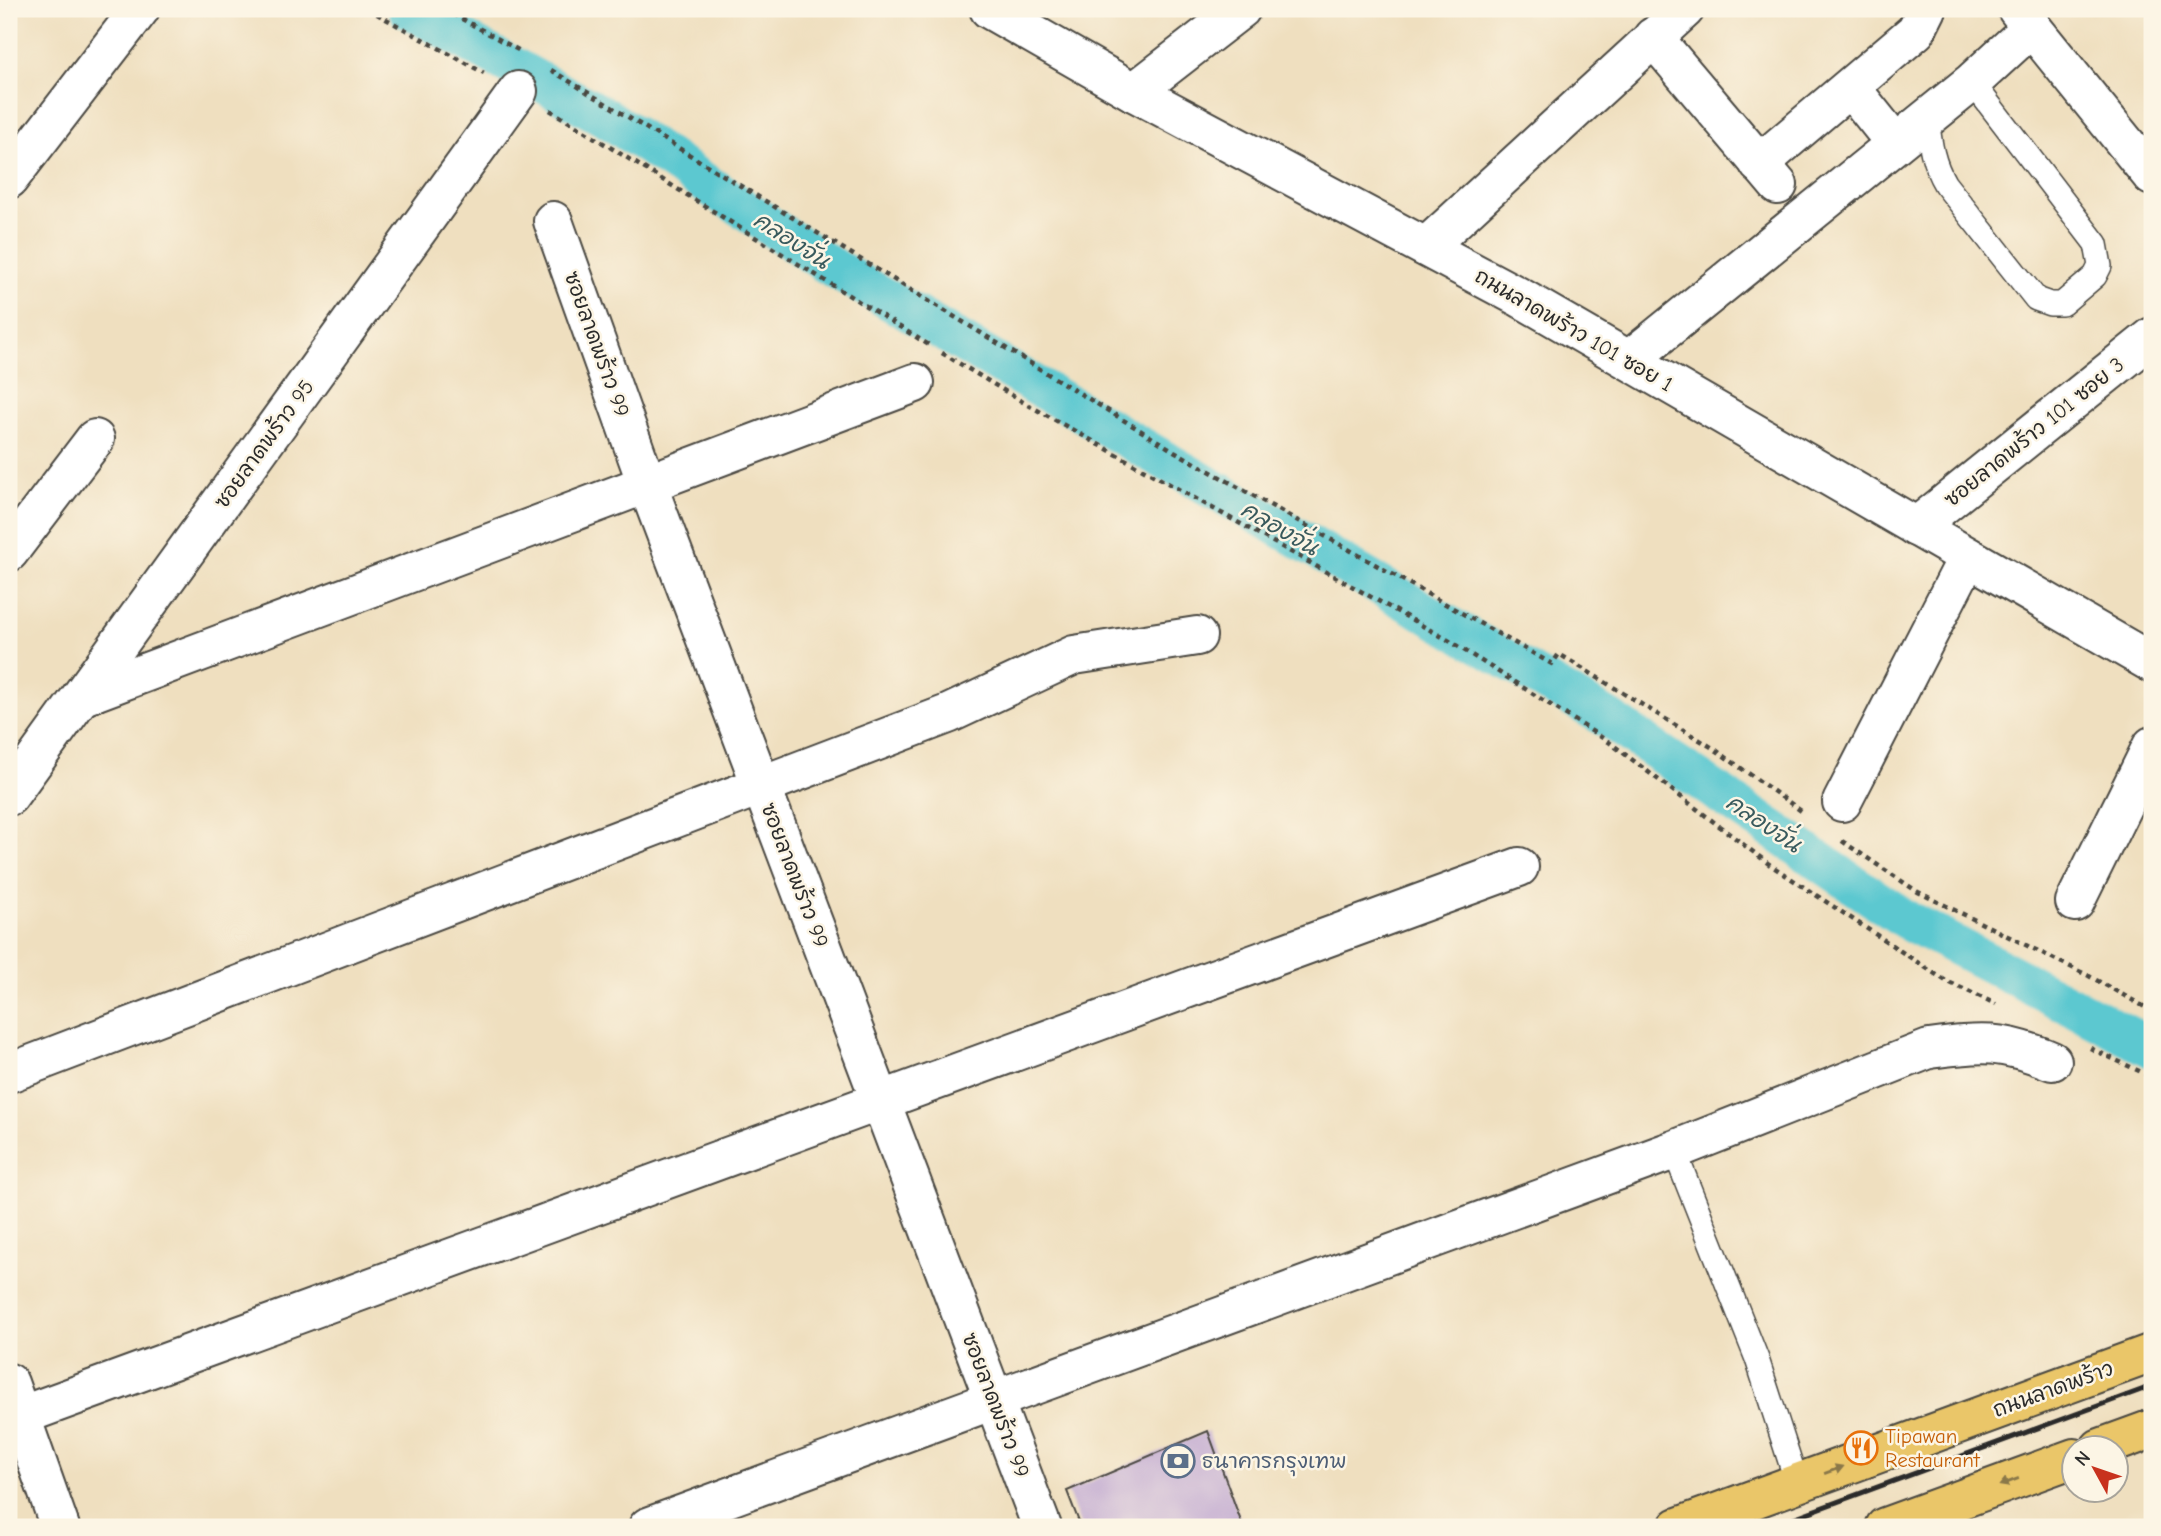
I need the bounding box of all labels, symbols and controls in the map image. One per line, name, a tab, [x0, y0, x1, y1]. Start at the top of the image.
water label: คลองจั่น	[749, 200, 839, 275]
street label: ถนนลาดพร้าว 101 ซอย 1	[1471, 263, 1678, 396]
street label: ซอยลาดพร้าว 99	[560, 268, 635, 420]
street label: ซอยลาดพร้าว 101 ซอย 3	[1939, 351, 2129, 512]
street label: ซอยลาดพร้าว 95	[208, 374, 319, 513]
water label: คลองจั่น	[1236, 489, 1327, 562]
water label: คลองจั่น	[1721, 783, 1811, 859]
street label: ซอยลาดพร้าว 99	[756, 799, 835, 951]
street label: ซอยลาดพร้าว 99	[957, 1329, 1036, 1481]
street label: ถนนลาดพร้าว	[1989, 1355, 2117, 1422]
place label: Tipawan Restaurant	[1885, 1424, 1981, 1472]
restaurant icon: Tipawan Restaurant	[1842, 1429, 1880, 1467]
north arrow	[2060, 1434, 2130, 1504]
bank icon: ธนาคารกรุงเทพ	[1159, 1442, 1197, 1480]
text: N	[2070, 1447, 2095, 1471]
place label: ธนาคารกรุงเทพ	[1202, 1449, 1347, 1477]
one-way arrow	[1823, 1464, 1844, 1475]
one-way arrow	[1999, 1476, 2020, 1487]

